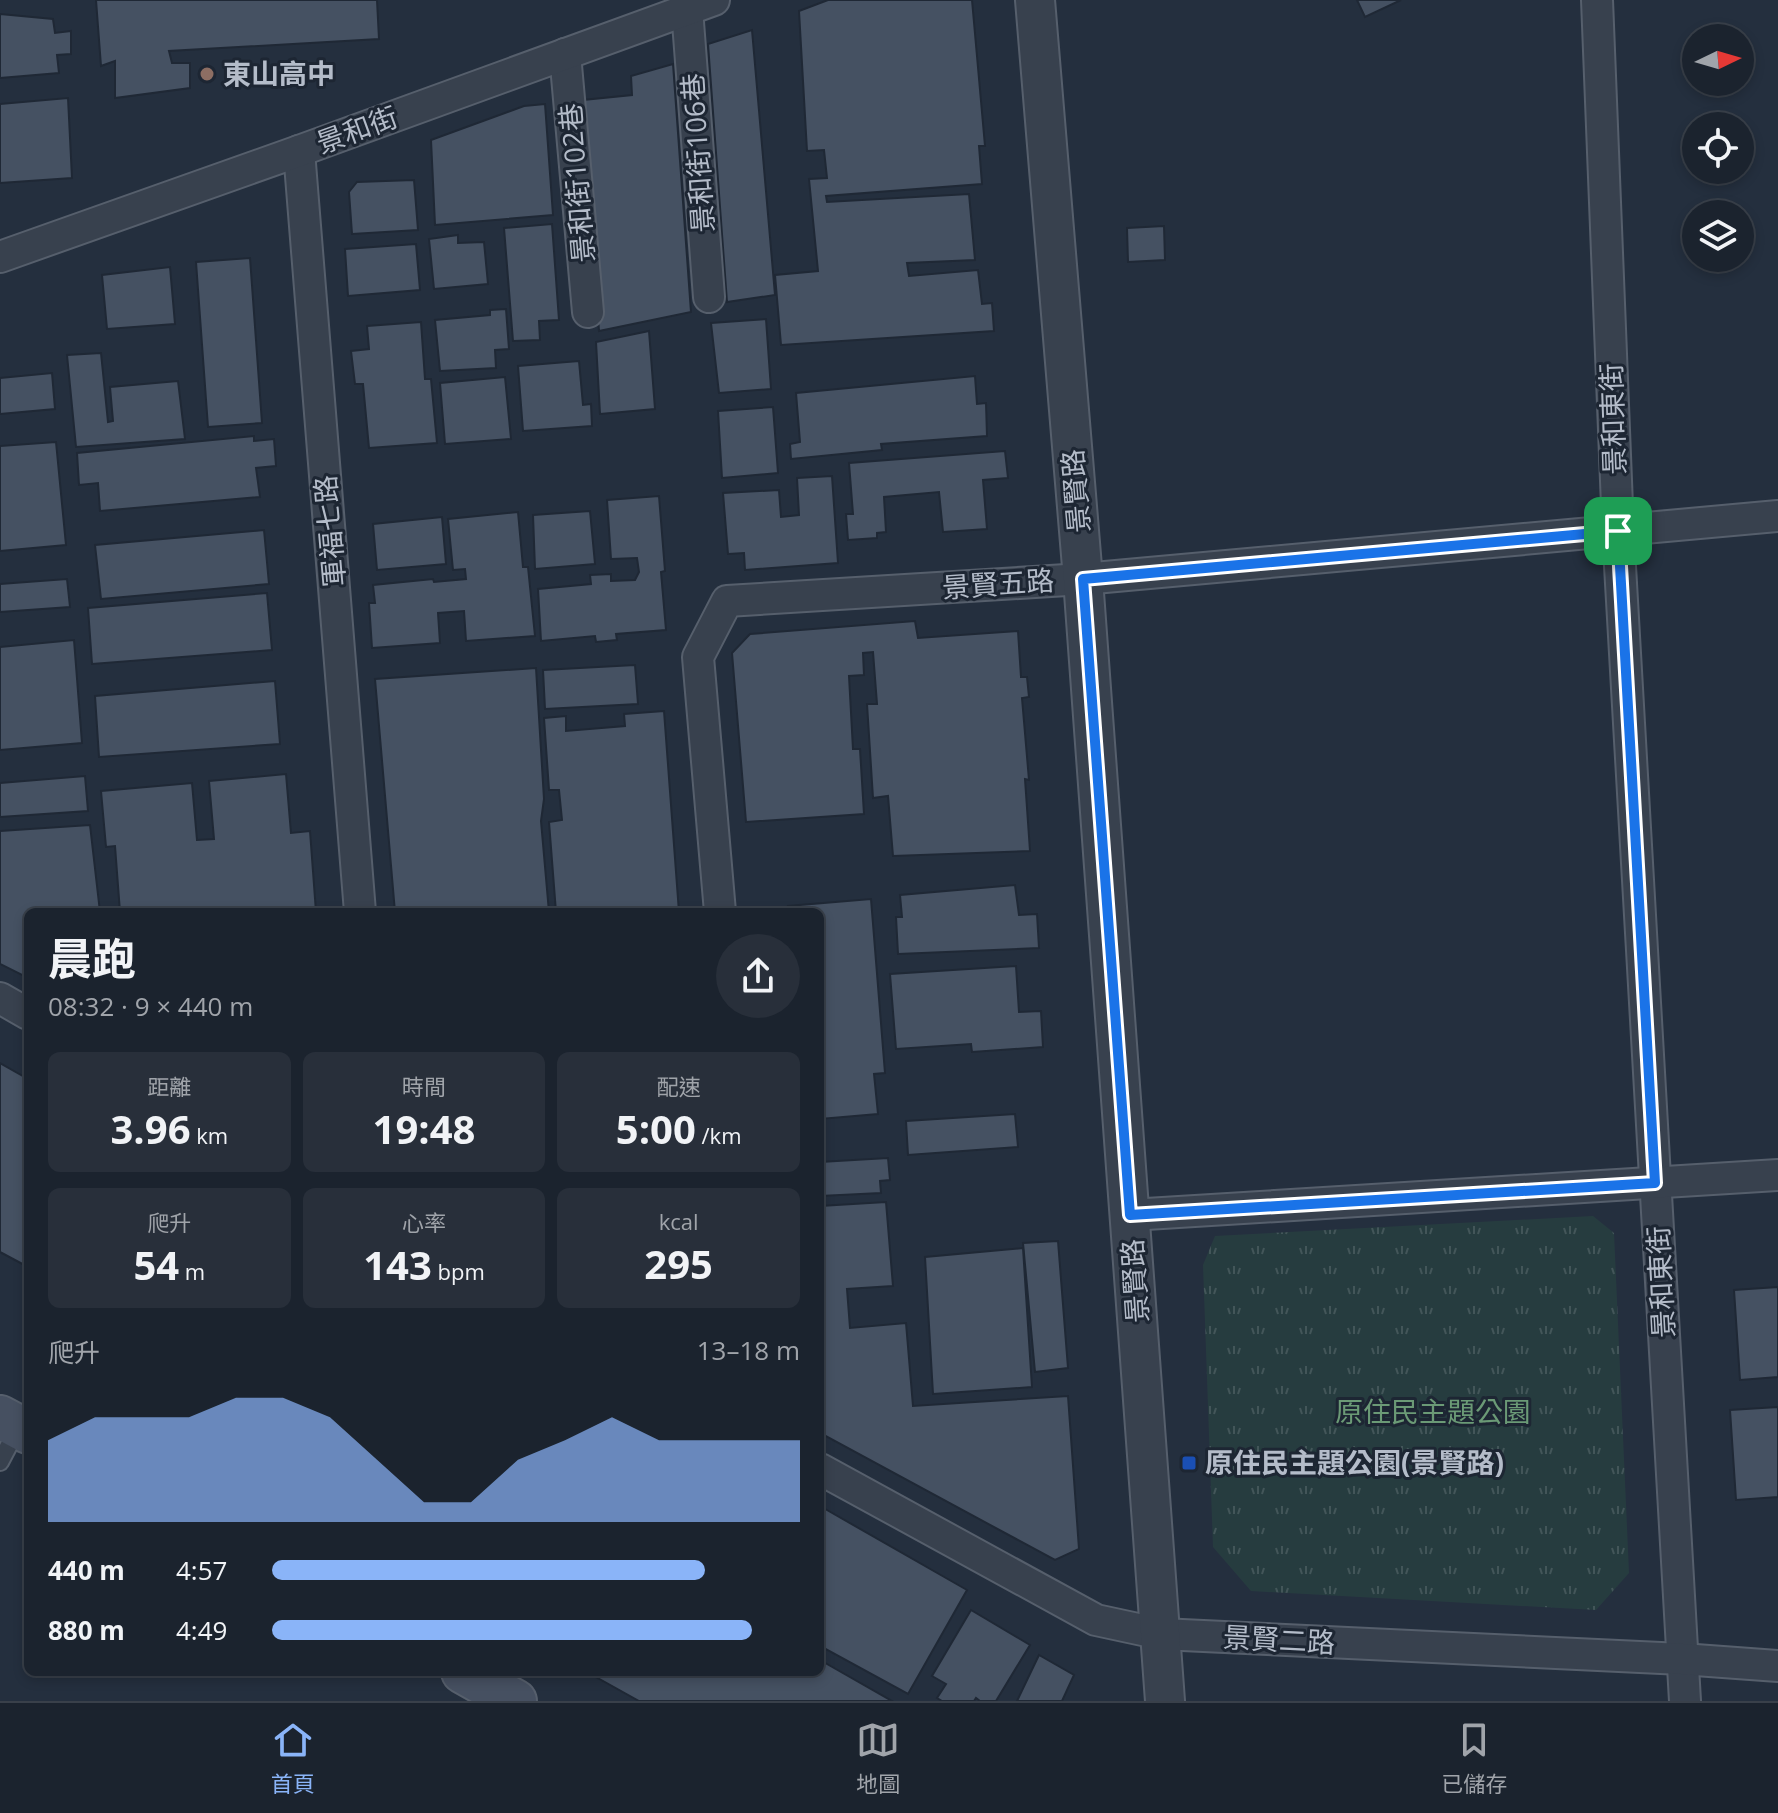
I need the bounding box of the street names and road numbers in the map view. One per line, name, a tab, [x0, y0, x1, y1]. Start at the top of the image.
street label: 景和街106巷	[672, 72, 722, 234]
street label: 景和街	[311, 97, 403, 161]
street label: 景和街102巷	[550, 102, 602, 264]
street label: 景和東街	[1591, 362, 1633, 476]
street label: 景賢路	[1052, 448, 1098, 535]
street label: 軍福七路	[305, 474, 353, 589]
street label: 景賢五路	[941, 560, 1055, 606]
street label: 景和東街	[1638, 1225, 1682, 1339]
street label: 景賢路	[1112, 1238, 1156, 1324]
street label: 景賢二路	[1222, 1617, 1336, 1661]

